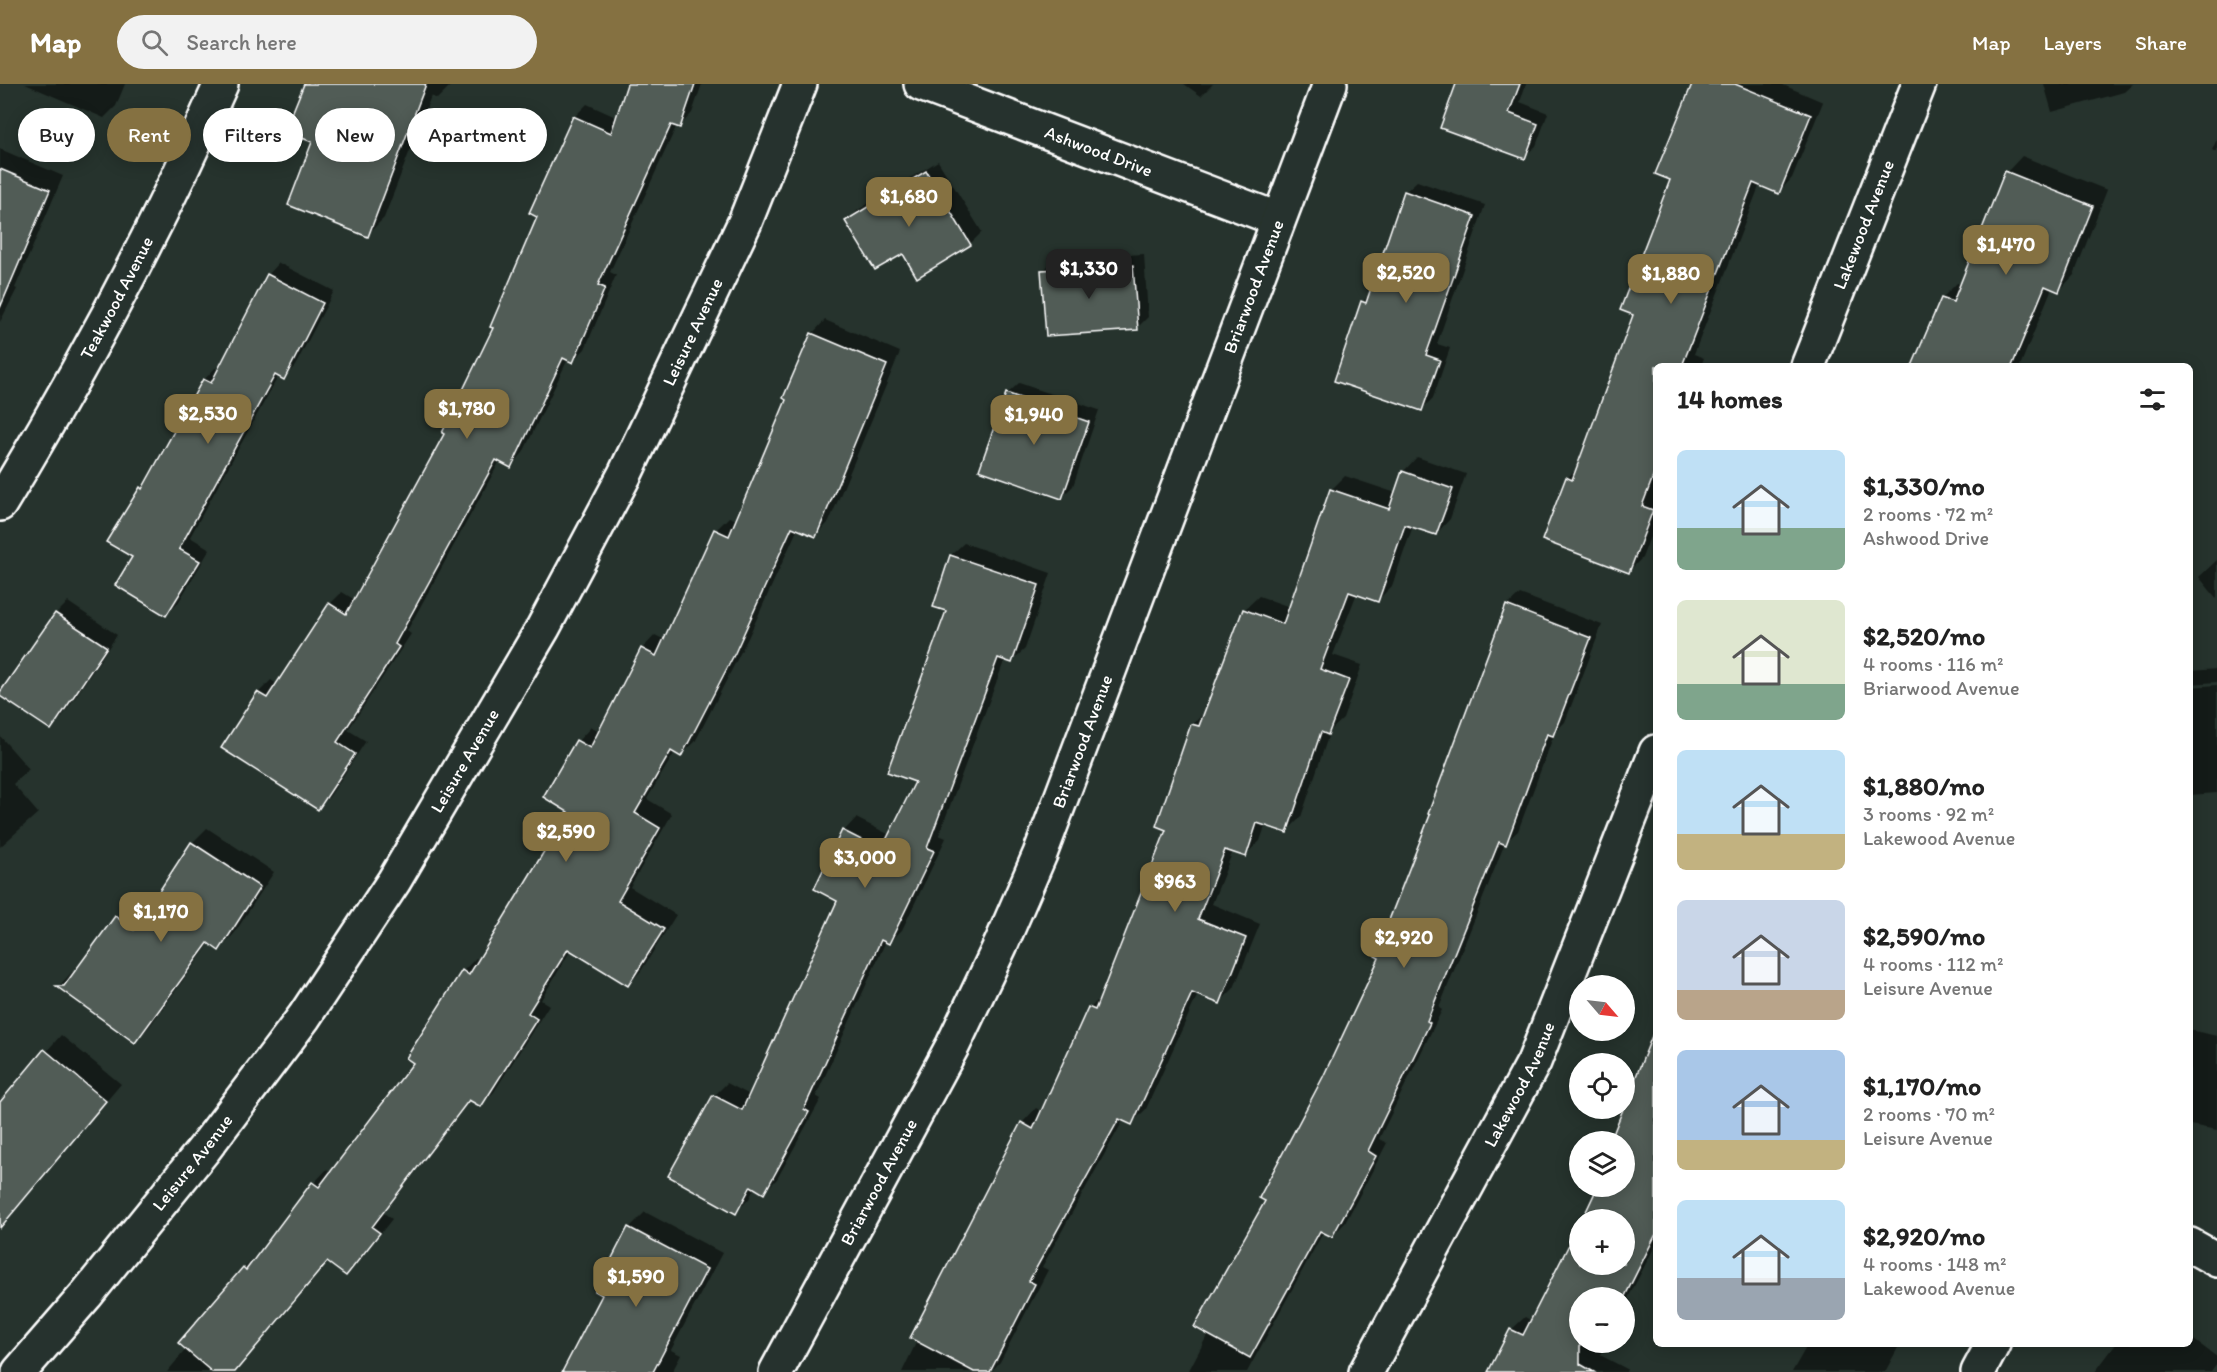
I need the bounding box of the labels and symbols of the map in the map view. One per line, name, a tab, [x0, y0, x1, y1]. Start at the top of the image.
street label: Ashwood Drive	[1042, 121, 1156, 182]
street label: Lakewood Avenue	[1828, 157, 1899, 292]
pin: $1,680	[860, 177, 958, 228]
street label: Briarwood Avenue	[1219, 217, 1289, 356]
pin: $1,470	[1957, 225, 2055, 276]
street label: Teakwood Avenue	[75, 233, 158, 363]
pin: $1,330	[1040, 249, 1138, 300]
pin: $2,520	[1357, 253, 1455, 304]
pin: $1,880	[1622, 254, 1720, 305]
street label: Leisure Avenue	[658, 274, 728, 389]
pin: $1,780	[418, 389, 516, 440]
pin: $2,530	[159, 394, 257, 445]
pin: $1,940	[985, 395, 1083, 446]
street label: Briarwood Avenue	[1047, 672, 1118, 811]
street label: Leisure Avenue	[426, 705, 504, 817]
pin: $2,590	[517, 812, 615, 863]
pin: $3,000	[816, 838, 914, 889]
pin: $963	[1139, 862, 1211, 913]
pin: $1,170	[112, 892, 210, 943]
pin: $2,920	[1355, 918, 1453, 969]
north arrow	[1569, 975, 1635, 1041]
street label: Lakewood Avenue	[1479, 1019, 1560, 1151]
street label: Leisure Avenue	[148, 1110, 237, 1215]
street label: Briarwood Avenue	[836, 1115, 922, 1249]
pin: $1,590	[587, 1257, 685, 1308]

